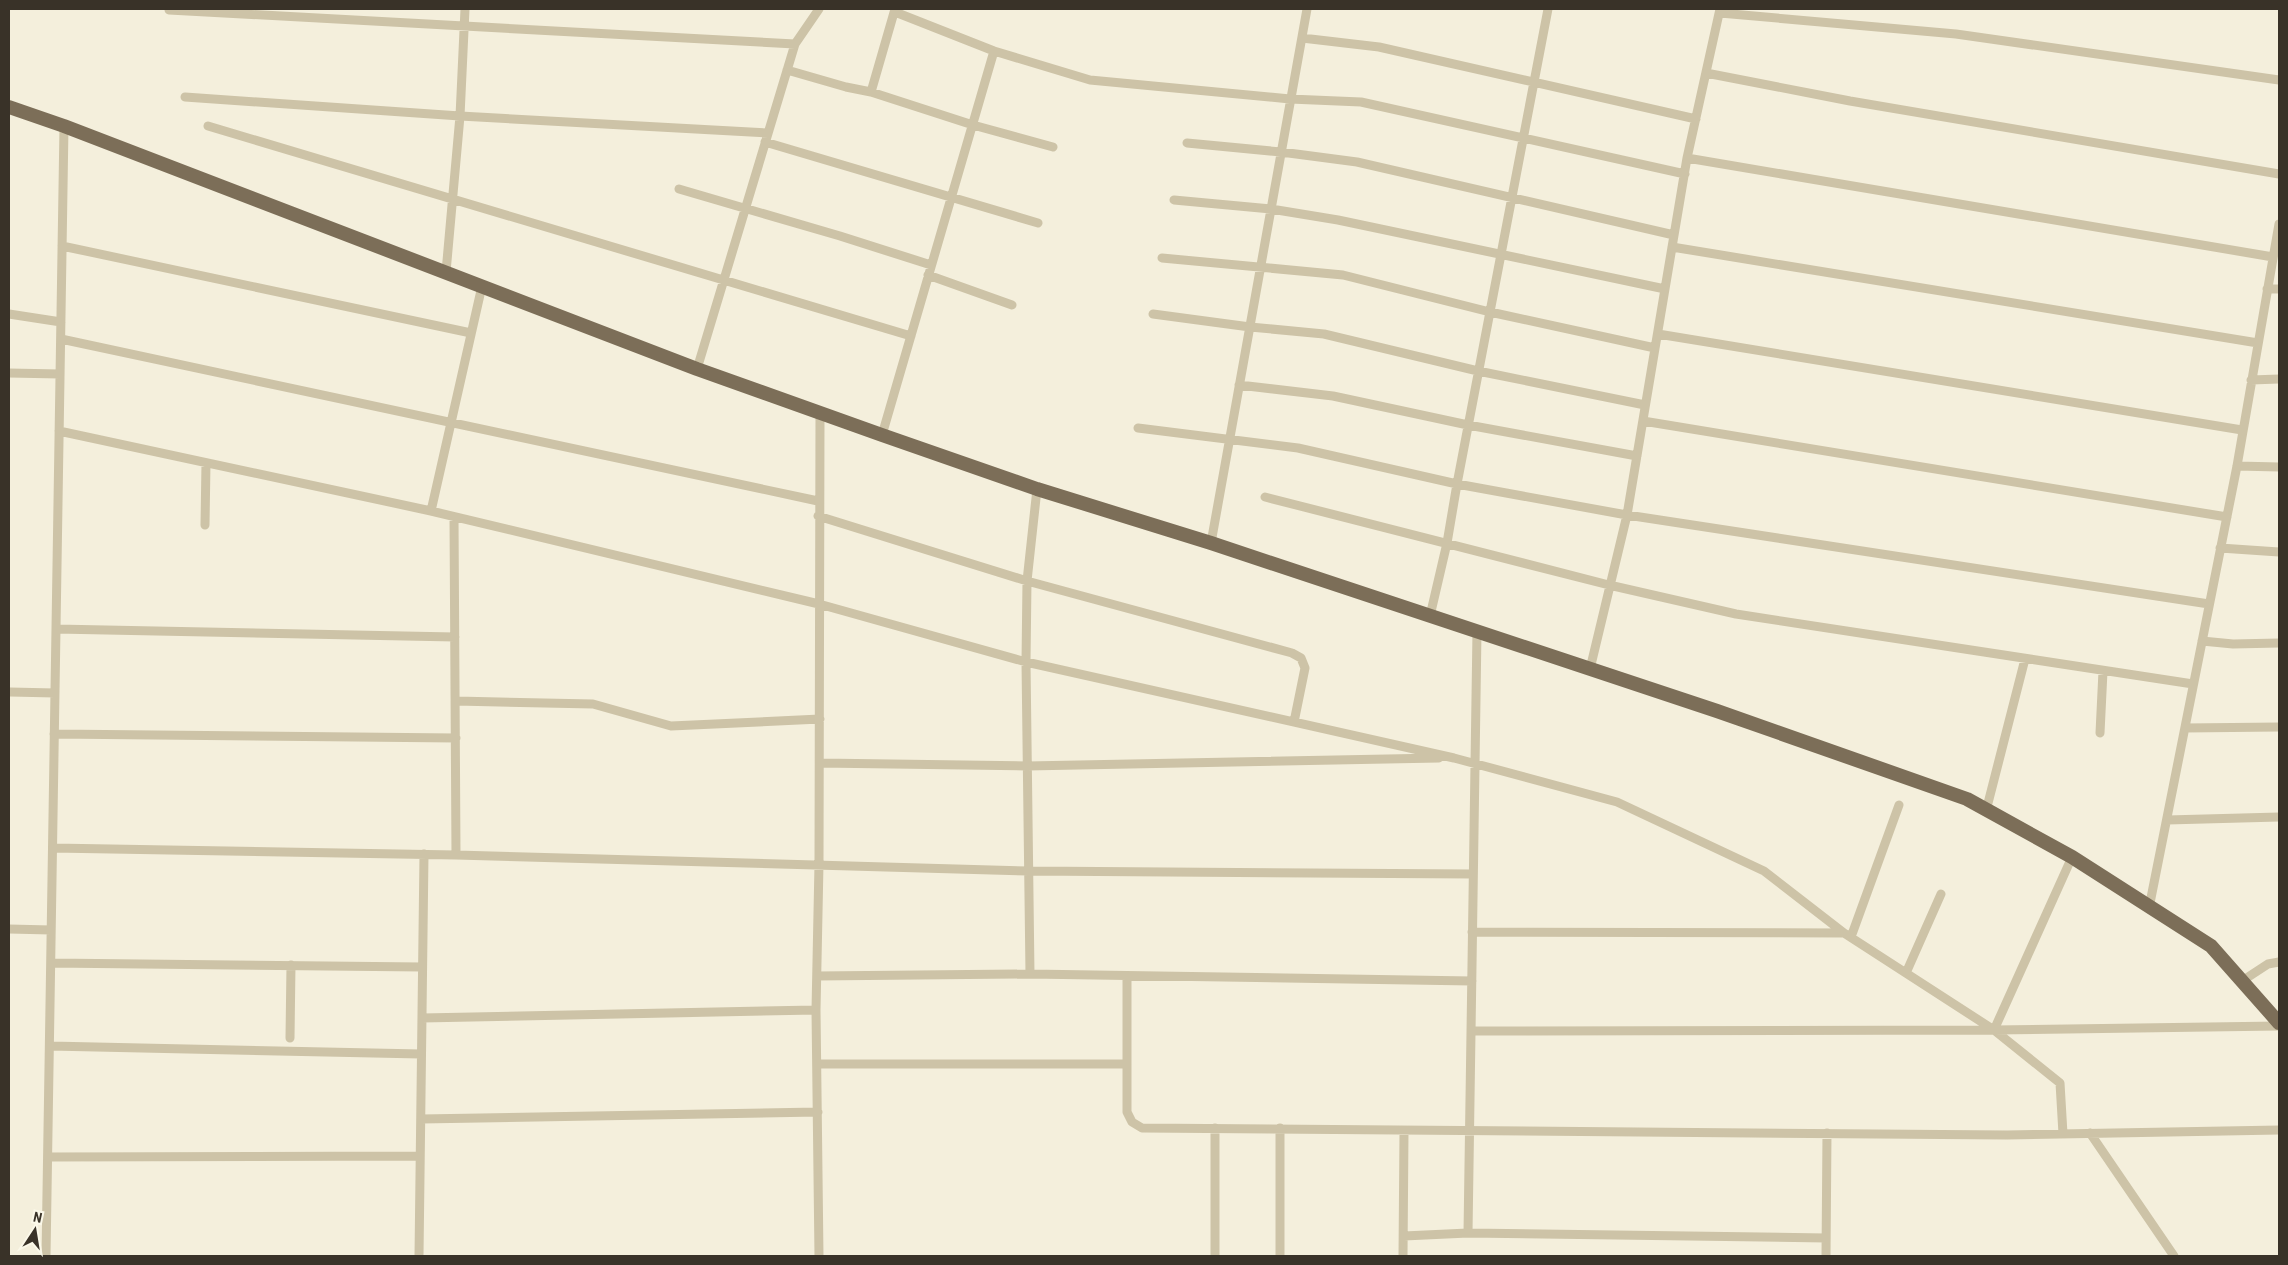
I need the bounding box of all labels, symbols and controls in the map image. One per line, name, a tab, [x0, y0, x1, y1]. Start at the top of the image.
north arrow	[10, 1205, 60, 1255]
text: N	[32, 1209, 44, 1226]

